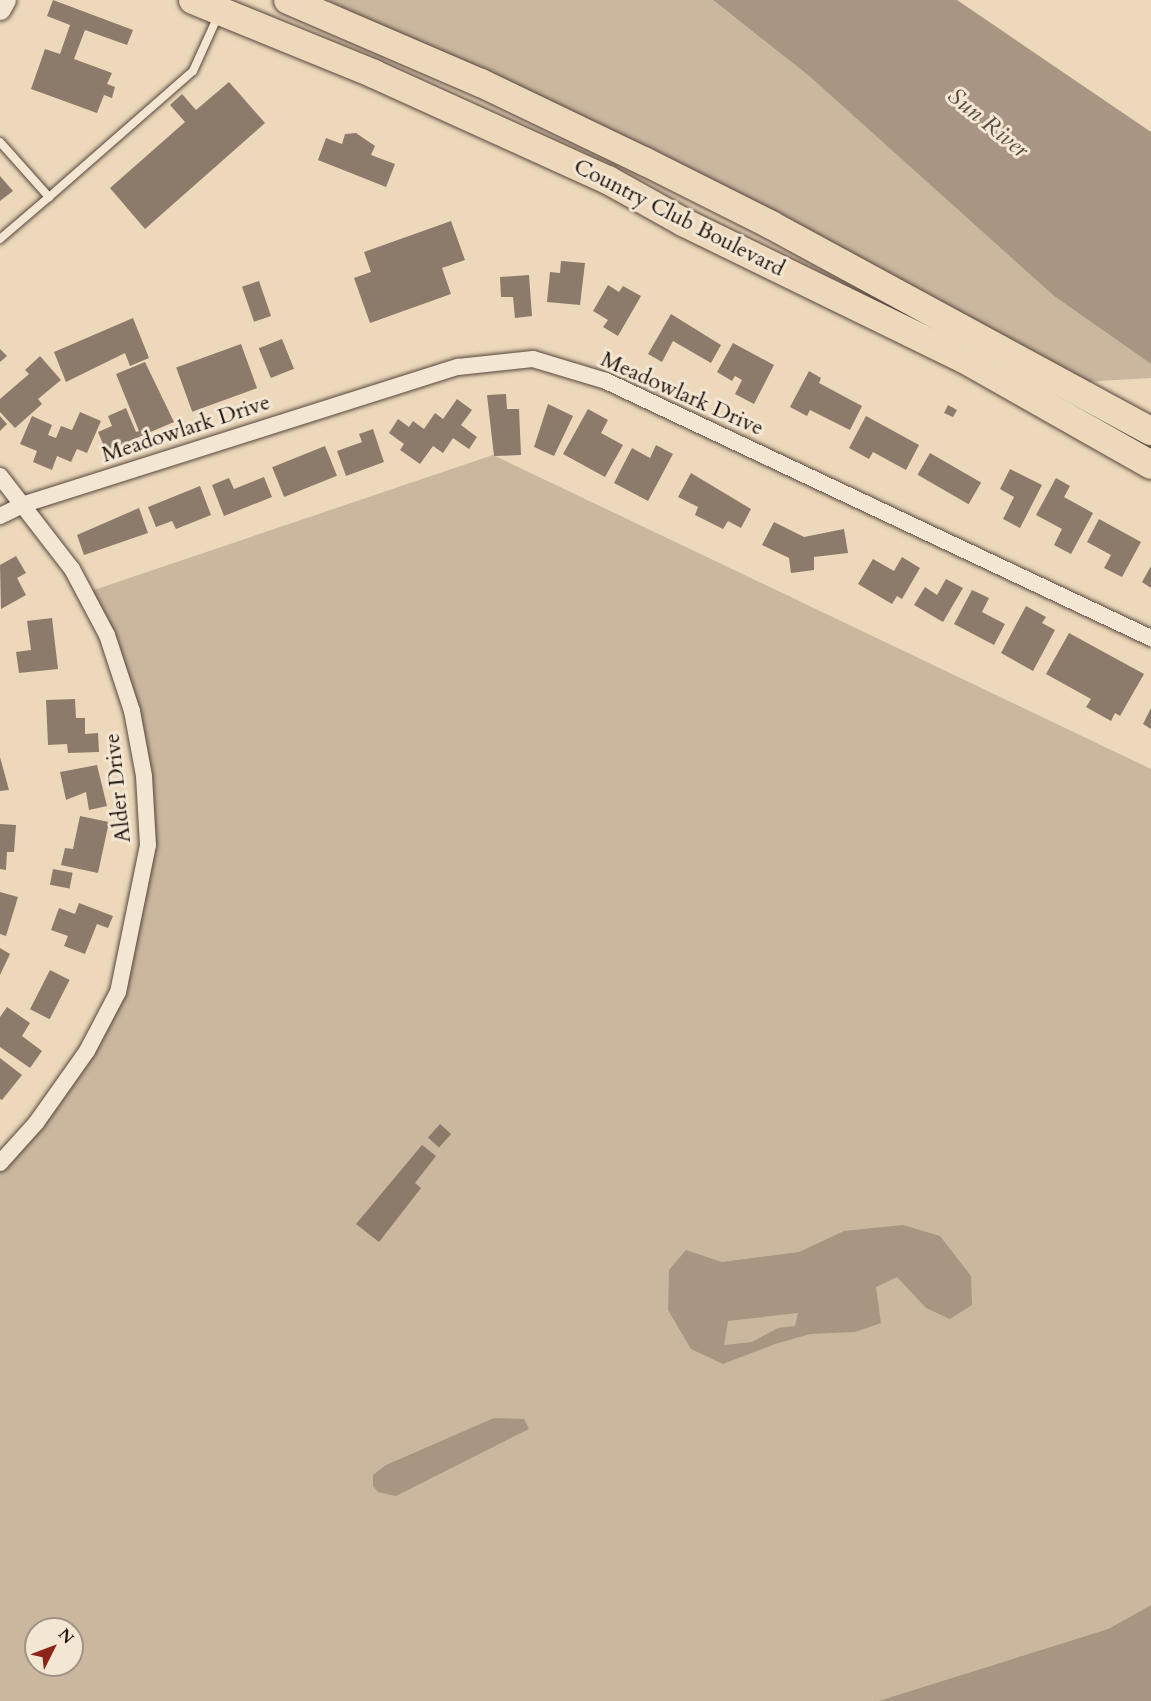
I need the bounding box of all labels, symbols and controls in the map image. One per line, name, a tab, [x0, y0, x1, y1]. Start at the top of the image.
water label: Sun River	[942, 82, 1034, 164]
street label: Country Club Boulevard	[569, 153, 789, 283]
street label: Meadowlark Drive	[596, 346, 768, 442]
street label: Meadowlark Drive	[98, 389, 274, 469]
street label: Alder Drive	[99, 732, 137, 844]
north arrow	[24, 1617, 84, 1677]
text: N	[53, 1624, 79, 1649]

